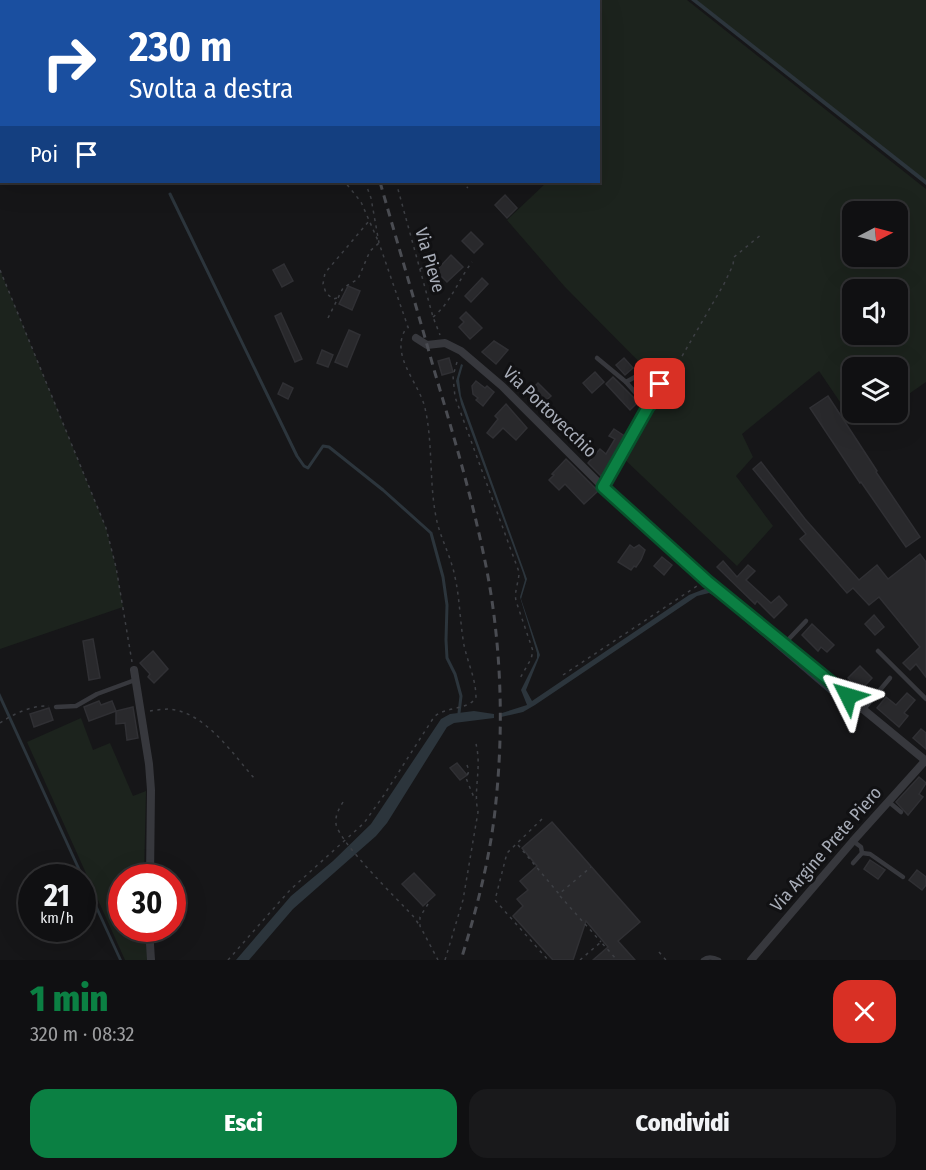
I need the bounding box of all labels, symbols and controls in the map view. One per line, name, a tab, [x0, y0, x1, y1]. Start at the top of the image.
text: 230 m	[129, 22, 232, 72]
icon: right	[30, 24, 108, 102]
text: Svolta a destra	[129, 73, 293, 105]
icon: arrive	[70, 138, 103, 171]
text: Poi	[30, 141, 58, 168]
north arrow	[842, 201, 908, 267]
map controls	[842, 201, 908, 423]
street label: Via Pieve	[410, 225, 450, 295]
button: sound	[842, 279, 908, 345]
button: layers	[842, 357, 908, 423]
pin	[634, 358, 685, 409]
street label: Via Portovecchio	[499, 362, 601, 462]
icon: arrive	[643, 367, 676, 400]
position arrow	[816, 664, 880, 728]
street label: Via Argine Prete Piero	[766, 782, 886, 916]
speed limit sign: 30	[108, 864, 186, 942]
text: 21	[44, 878, 70, 914]
text: km/h	[40, 909, 74, 927]
text: 1 min	[30, 977, 108, 1021]
button: close	[833, 980, 896, 1043]
text: 320 m · 08:32	[30, 1022, 134, 1046]
button: Esci	[30, 1089, 457, 1158]
button: Condividi	[469, 1089, 896, 1158]

